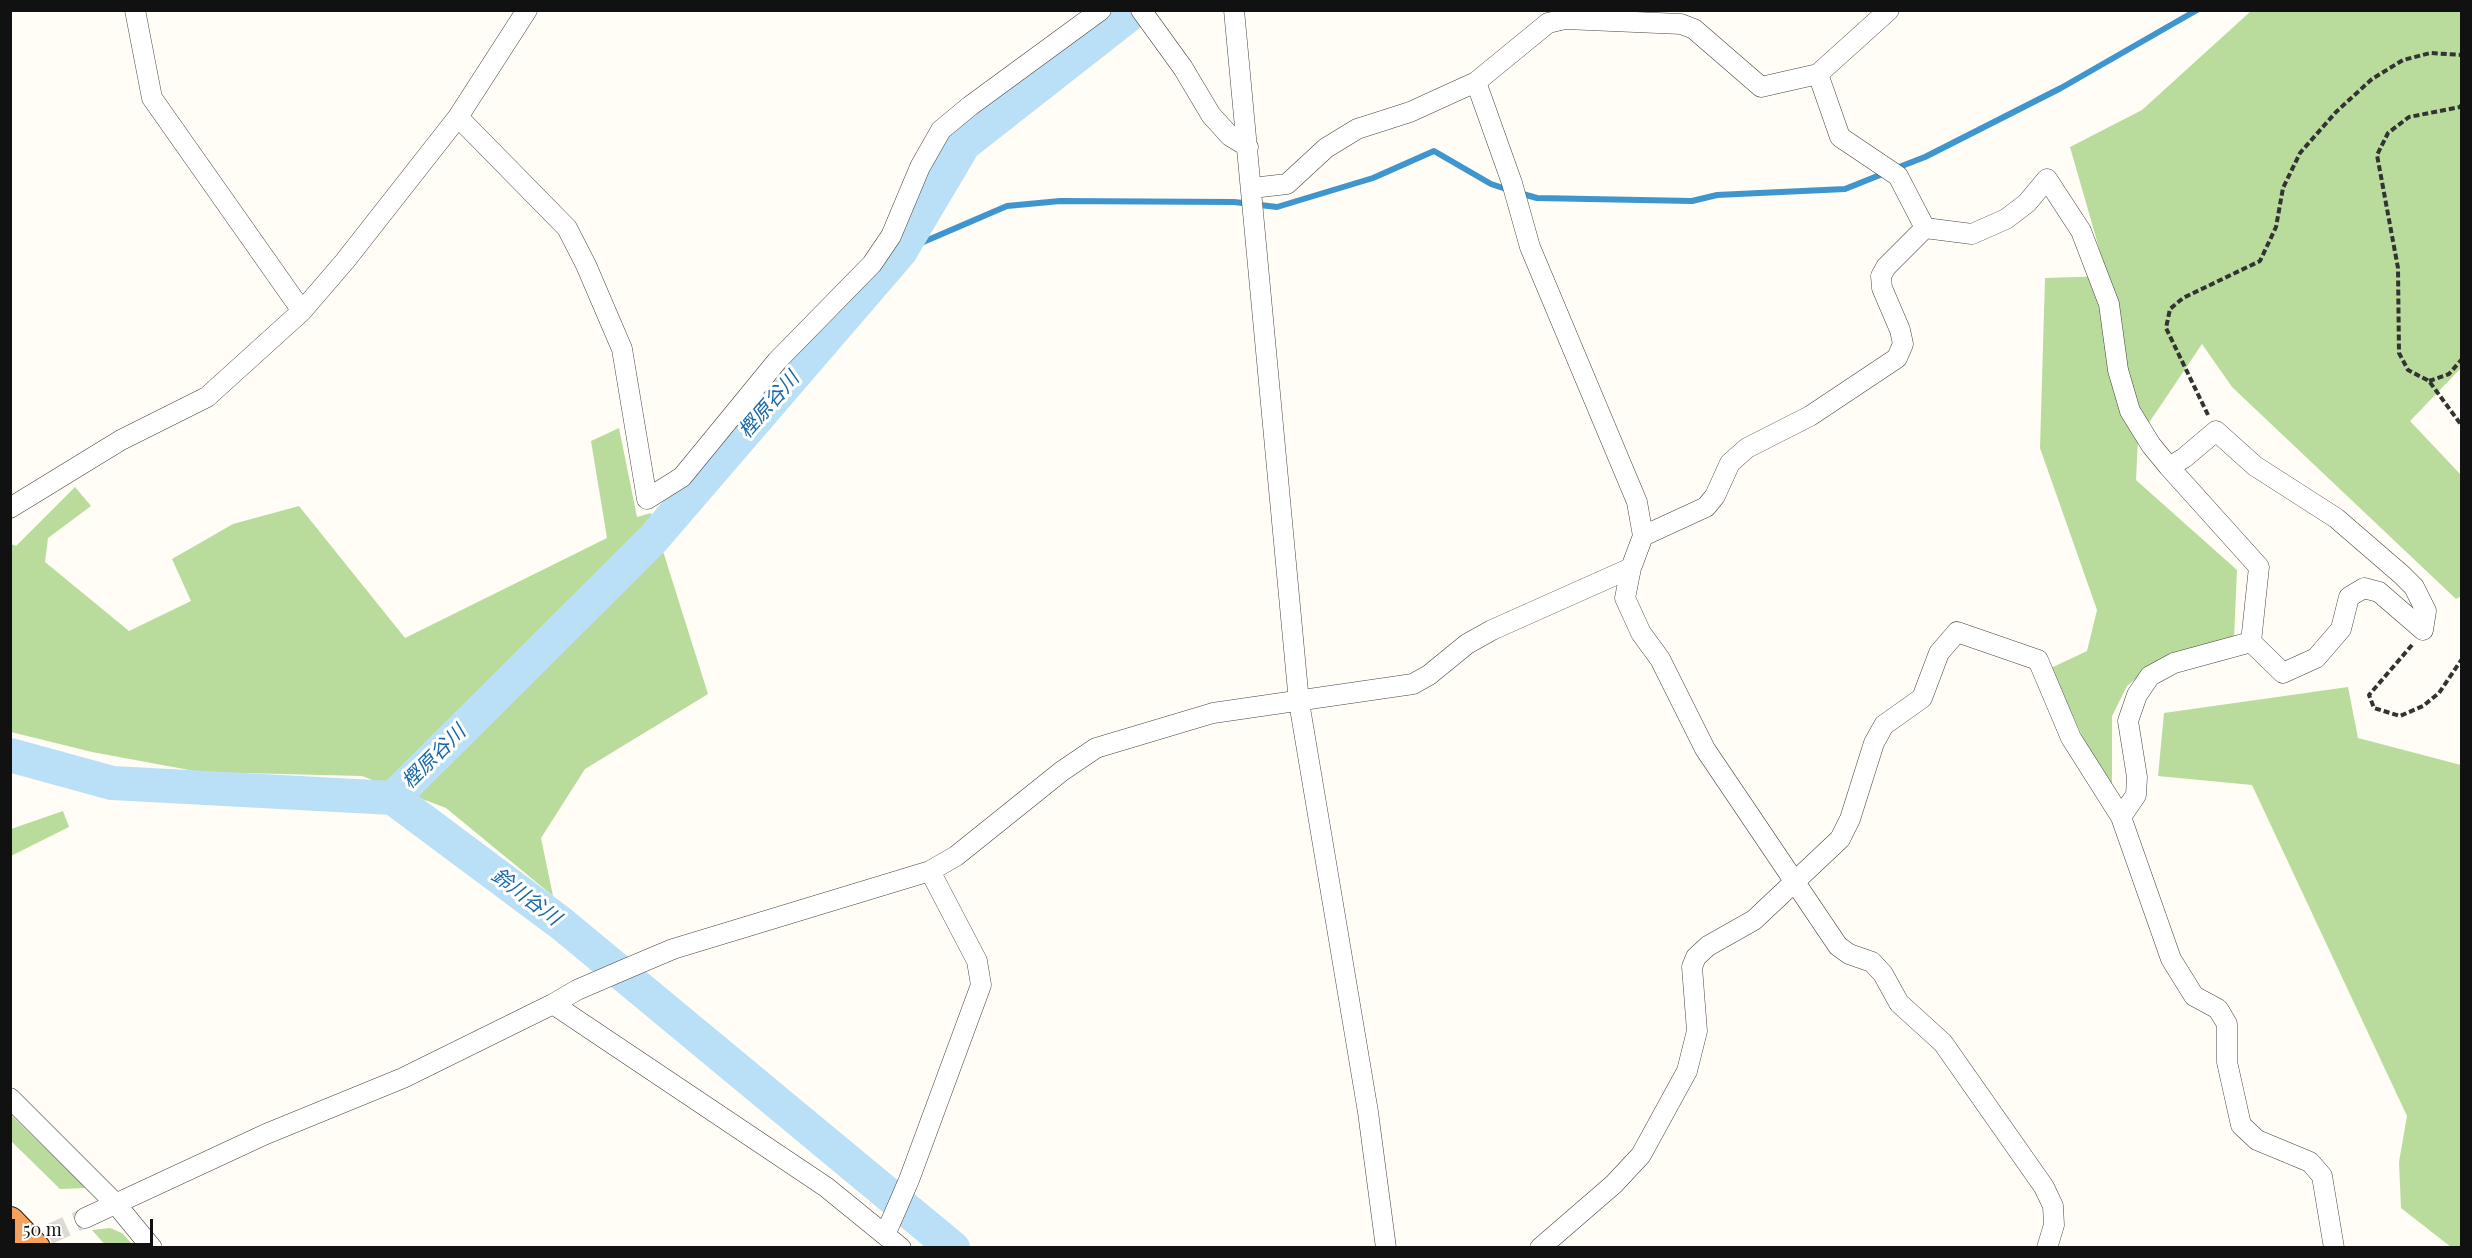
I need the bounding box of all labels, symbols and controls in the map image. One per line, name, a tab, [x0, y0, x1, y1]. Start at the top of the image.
water label: 樫原谷川	[734, 367, 804, 443]
water label: 樫原谷川	[397, 720, 471, 794]
water label: 鈴川谷川	[487, 863, 565, 931]
scale bar	[15, 1207, 156, 1245]
text: 50 m	[23, 1217, 62, 1241]

